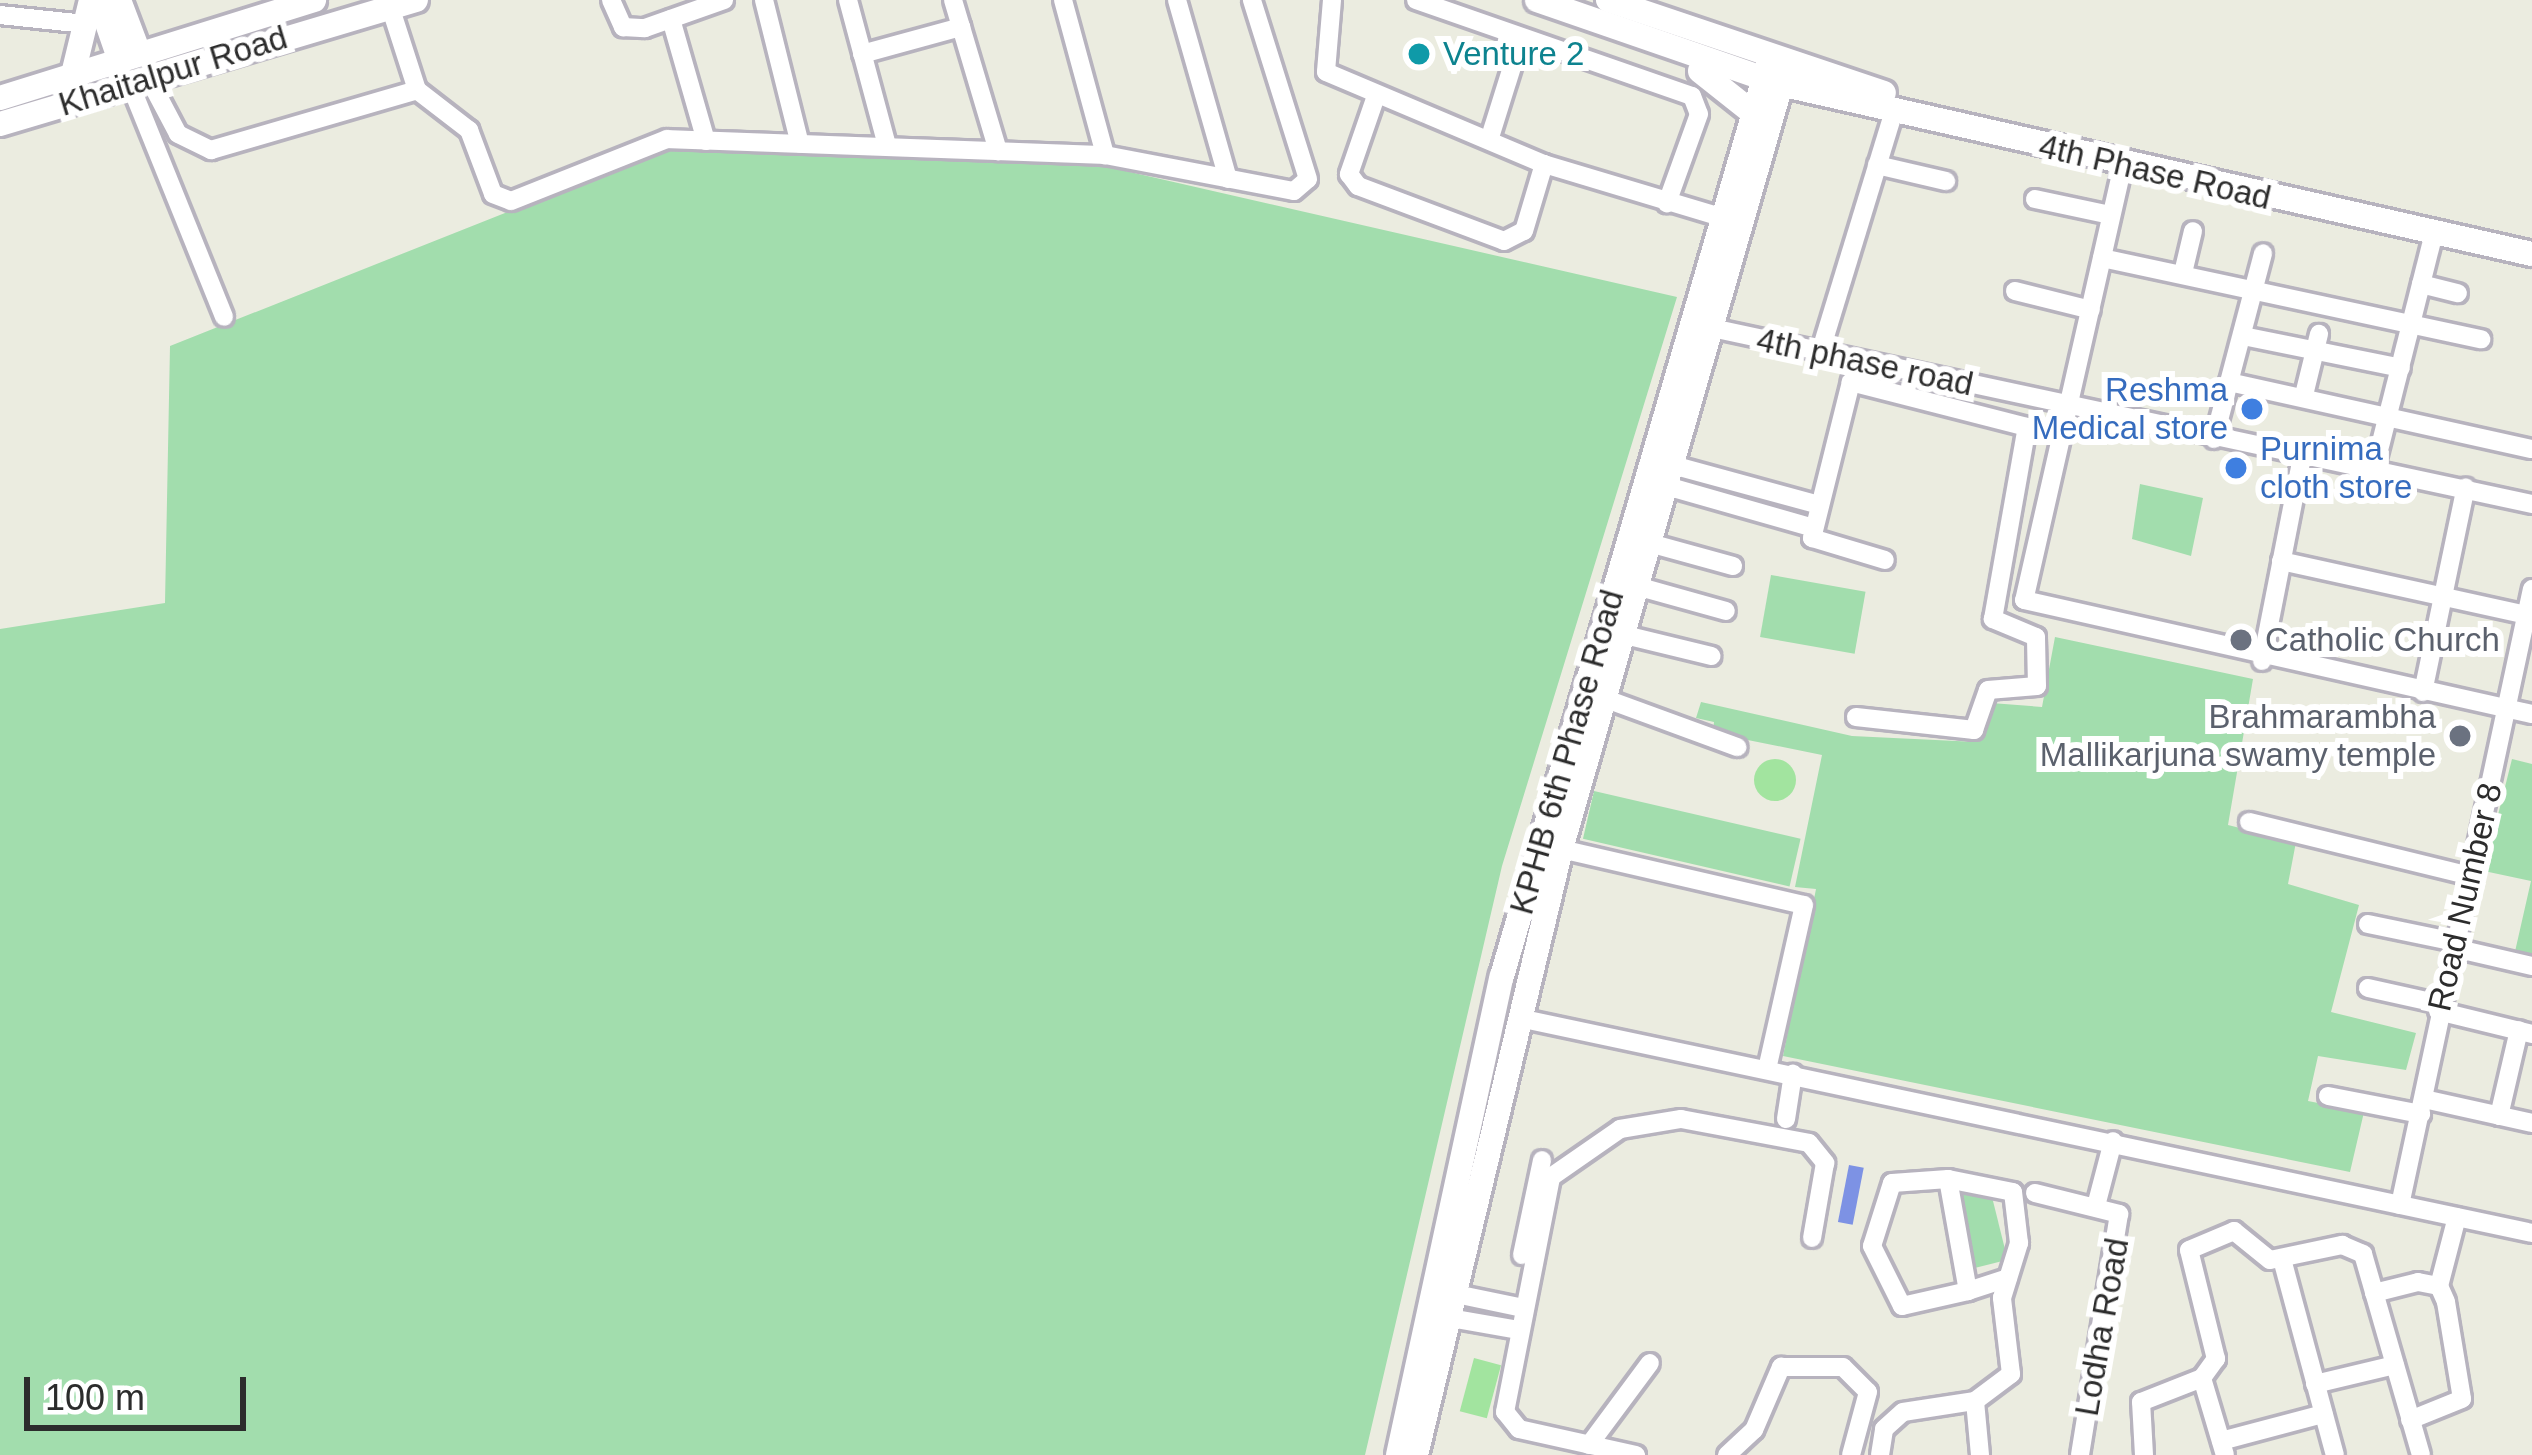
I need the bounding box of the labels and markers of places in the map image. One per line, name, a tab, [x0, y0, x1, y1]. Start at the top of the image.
place label: Venture 2	[1443, 34, 1584, 74]
marker: Venture 2	[1406, 41, 1432, 67]
place label: Reshma Medical store	[2032, 370, 2228, 448]
marker: Reshma Medical store	[2239, 396, 2265, 422]
place label: Purnima cloth store	[2260, 429, 2412, 507]
marker: Purnima cloth store	[2223, 455, 2249, 481]
place label: Catholic Church	[2265, 620, 2500, 660]
marker: Catholic Church	[2228, 627, 2254, 653]
place label: Brahmarambha Mallikarjuna swamy temple	[2040, 697, 2436, 775]
marker: Brahmarambha Mallikarjuna swamy temple	[2447, 723, 2473, 749]

